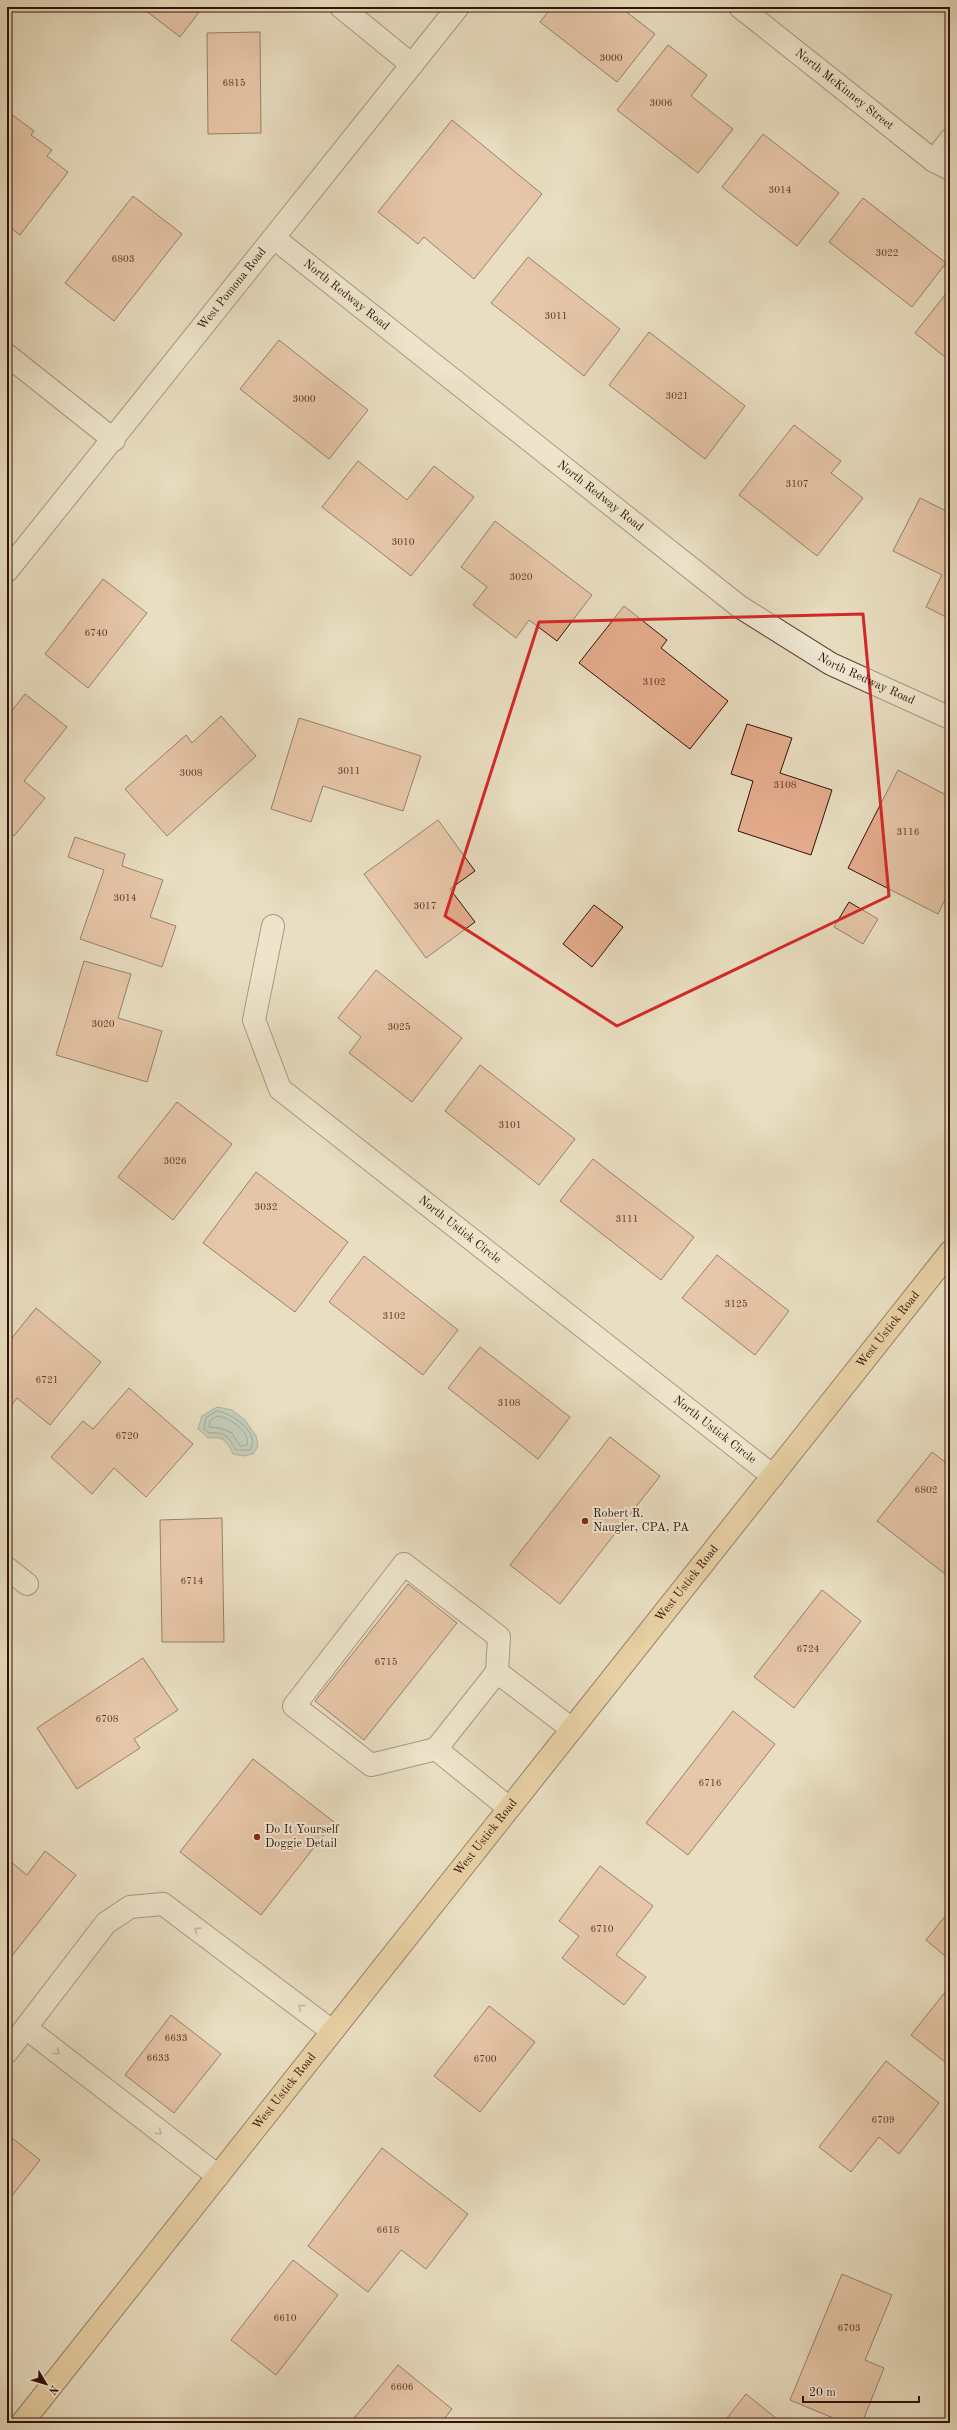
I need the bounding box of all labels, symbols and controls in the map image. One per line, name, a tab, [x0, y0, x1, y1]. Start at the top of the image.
street label: North McKinney Street	[793, 47, 896, 132]
house number: 3000	[599, 53, 623, 63]
house number: 6815	[222, 78, 246, 88]
house number: 3006	[649, 98, 673, 108]
house number: 3014	[768, 185, 792, 195]
street label: West Pomona Road	[196, 246, 269, 332]
house number: 3022	[875, 248, 899, 258]
house number: 6803	[111, 254, 135, 264]
street label: North Redway Road	[301, 258, 391, 333]
house number: 3011	[544, 311, 568, 321]
house number: 3021	[665, 391, 689, 401]
house number: 3000	[292, 394, 316, 404]
street label: North Redway Road	[555, 459, 645, 534]
house number: 3107	[785, 479, 809, 489]
house number: 3010	[391, 537, 415, 547]
house number: 3020	[509, 572, 533, 582]
house number: 6740	[84, 628, 108, 638]
street label: North Redway Road	[815, 651, 916, 707]
house number: 3102	[642, 677, 666, 687]
house number: 3011	[337, 766, 361, 776]
house number: 3008	[179, 768, 203, 778]
house number: 3108	[773, 780, 797, 790]
house number: 3116	[896, 827, 920, 837]
house number: 3014	[113, 893, 137, 903]
house number: 3017	[413, 901, 437, 911]
house number: 3020	[91, 1019, 115, 1029]
house number: 3025	[387, 1022, 411, 1032]
house number: 3101	[498, 1120, 522, 1130]
house number: 3026	[163, 1156, 187, 1166]
street label: North Ustick Circle	[416, 1194, 504, 1266]
house number: 3032	[254, 1202, 278, 1212]
house number: 3111	[615, 1214, 639, 1224]
street label: West Ustick Road	[855, 1289, 922, 1370]
house number: 3125	[724, 1299, 748, 1309]
house number: 3102	[382, 1311, 406, 1321]
house number: 6721	[35, 1375, 59, 1385]
street label: North Ustick Circle	[671, 1394, 758, 1466]
house number: 3108	[497, 1398, 521, 1408]
house number: 6720	[115, 1431, 139, 1441]
house number: 6802	[914, 1485, 938, 1495]
place label: Robert R. Naugler, CPA, PA	[593, 1508, 689, 1534]
marker: Robert R. Naugler, CPA, PA	[580, 1516, 590, 1526]
street label: West Ustick Road	[653, 1543, 721, 1624]
house number: 6714	[180, 1576, 204, 1586]
house number: 6724	[796, 1644, 820, 1654]
house number: 6715	[374, 1657, 398, 1667]
house number: 6708	[95, 1714, 119, 1724]
house number: 6716	[698, 1778, 722, 1788]
street label: West Ustick Road	[452, 1797, 520, 1878]
place label: Do It Yourself Doggie Detail	[265, 1824, 340, 1850]
marker: Do It Yourself Doggie Detail	[252, 1832, 262, 1842]
house number: 6710	[590, 1924, 614, 1934]
one-way arrow	[194, 1928, 201, 1935]
one-way arrow	[299, 2005, 306, 2012]
house number: 6633	[164, 2033, 188, 2043]
one-way arrow	[52, 2047, 59, 2054]
street label: West Ustick Road	[251, 2051, 319, 2132]
house number: 6633	[146, 2053, 170, 2063]
house number: 6700	[473, 2054, 497, 2064]
house number: 6709	[871, 2115, 895, 2125]
one-way arrow	[155, 2127, 162, 2134]
house number: 6618	[376, 2225, 400, 2235]
house number: 6610	[273, 2313, 297, 2323]
house number: 6703	[837, 2323, 861, 2333]
north arrow	[26, 2364, 66, 2404]
scale bar	[803, 2378, 919, 2404]
house number: 6606	[390, 2382, 414, 2392]
text: N	[45, 2383, 60, 2396]
text: 20 m	[809, 2387, 836, 2399]

